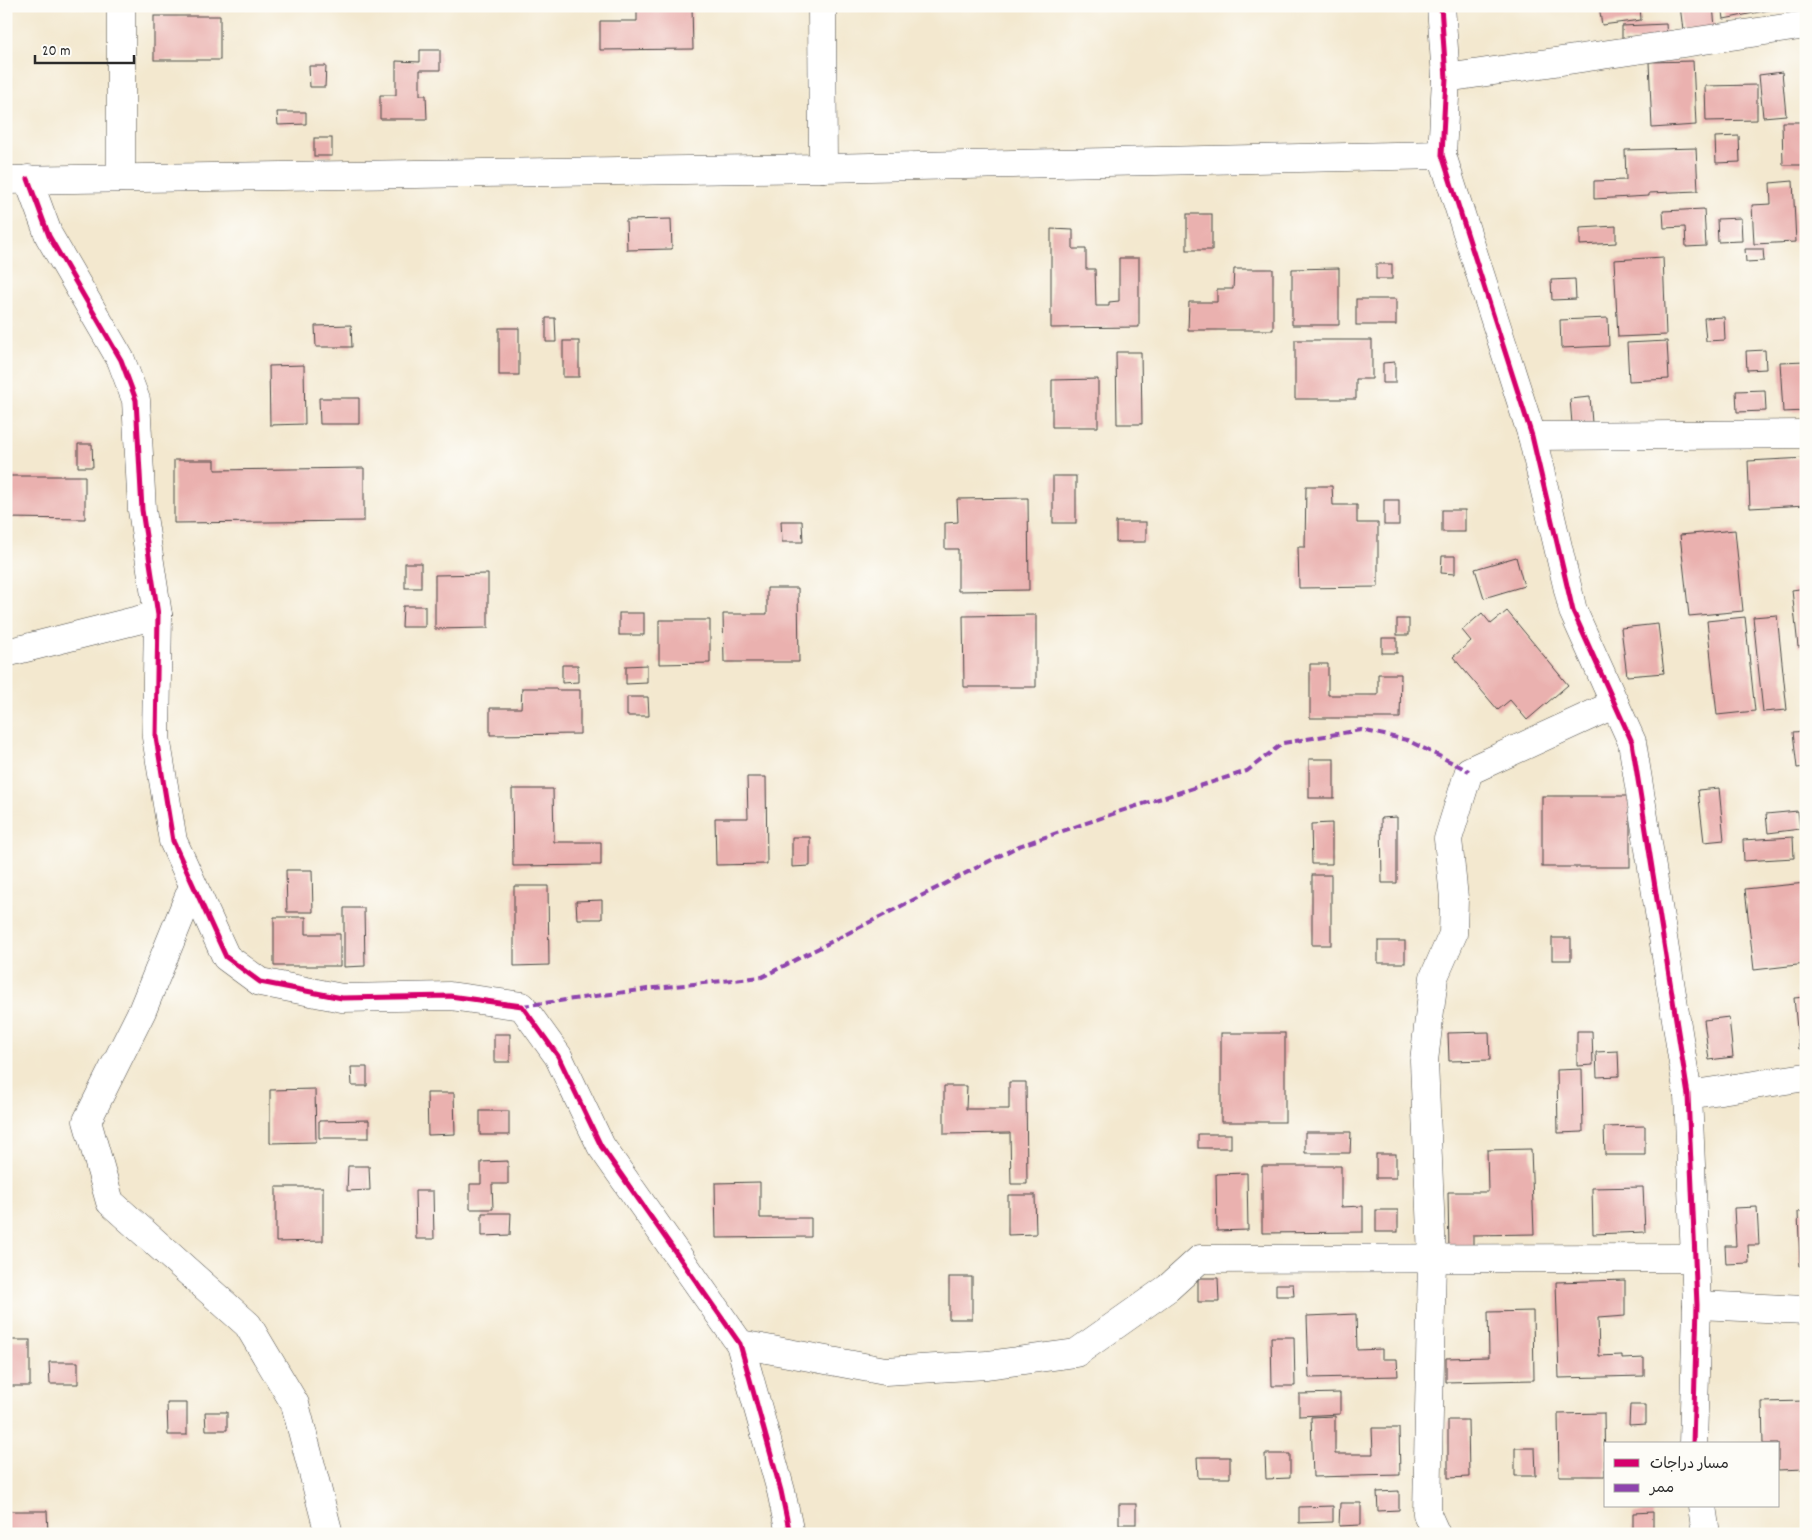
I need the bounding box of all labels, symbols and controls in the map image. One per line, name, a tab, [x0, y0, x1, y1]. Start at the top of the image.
scale bar	[35, 32, 134, 64]
text: 20 m	[42, 41, 70, 63]
legend	[1604, 1442, 1780, 1508]
text: مسار دراجات	[1650, 1454, 1729, 1476]
text: ممر	[1648, 1478, 1674, 1500]

